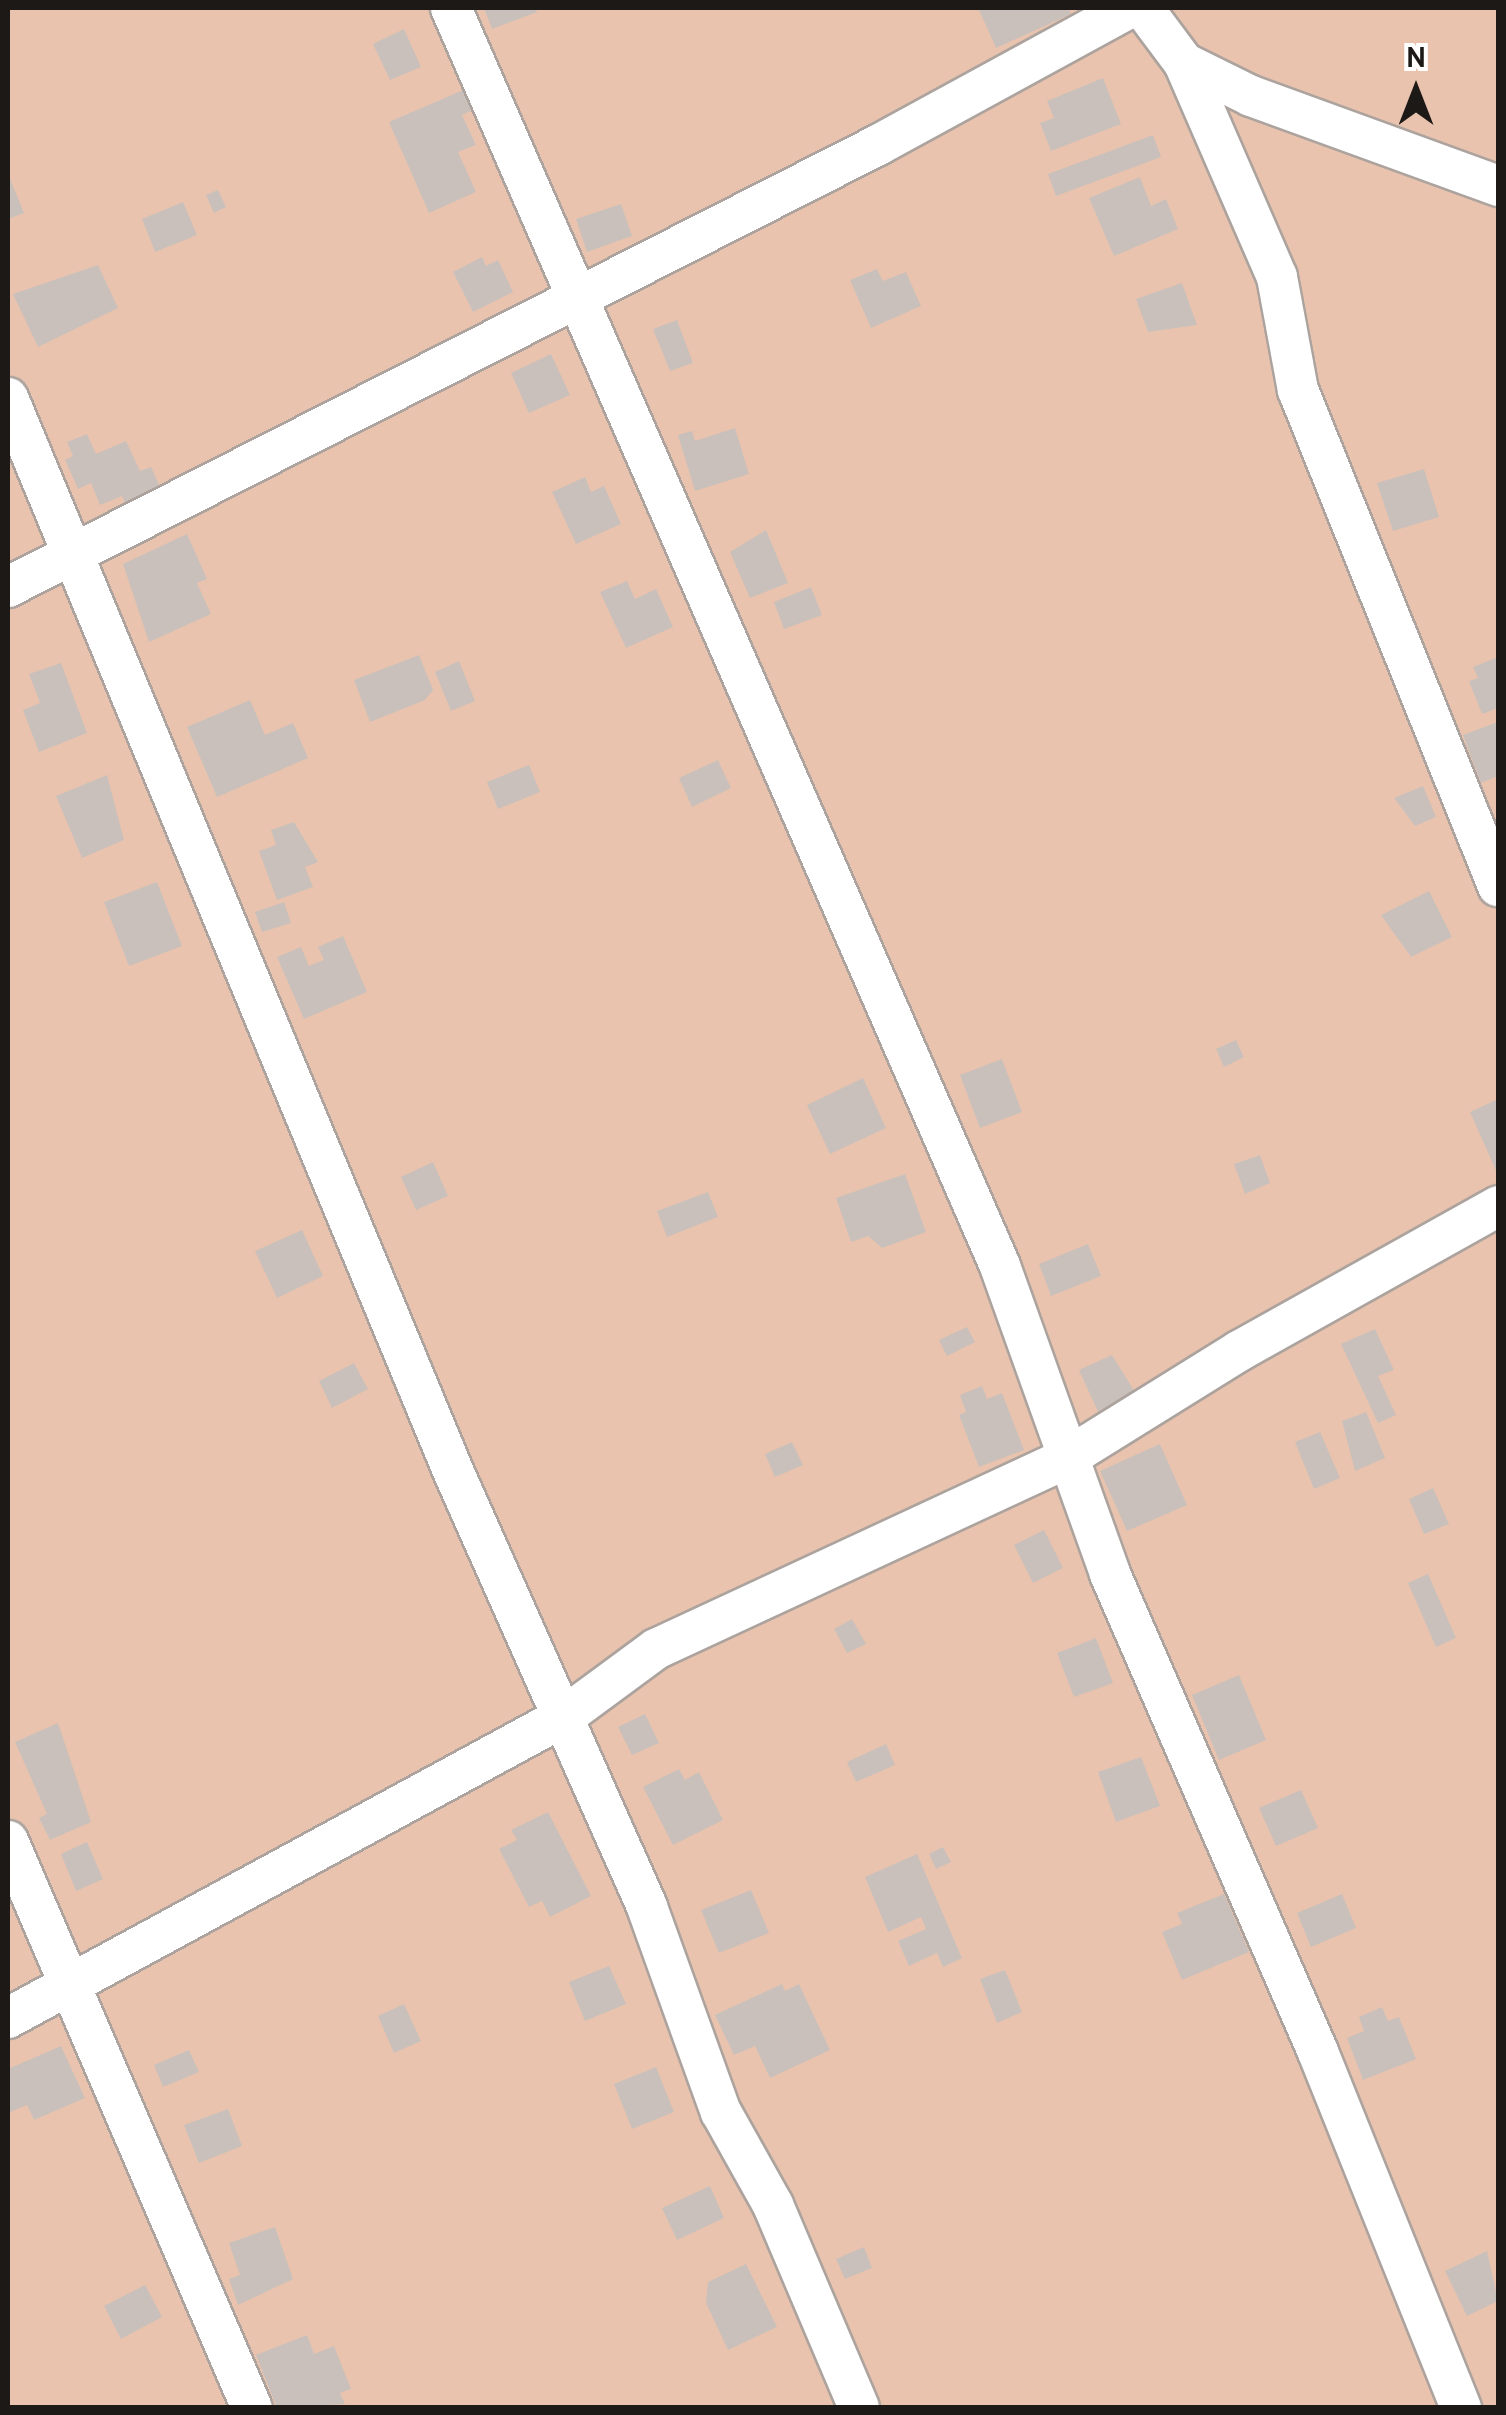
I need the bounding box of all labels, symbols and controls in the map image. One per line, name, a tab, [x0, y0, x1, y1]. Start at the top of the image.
north arrow	[1366, 40, 1466, 140]
text: N	[1406, 42, 1426, 78]

